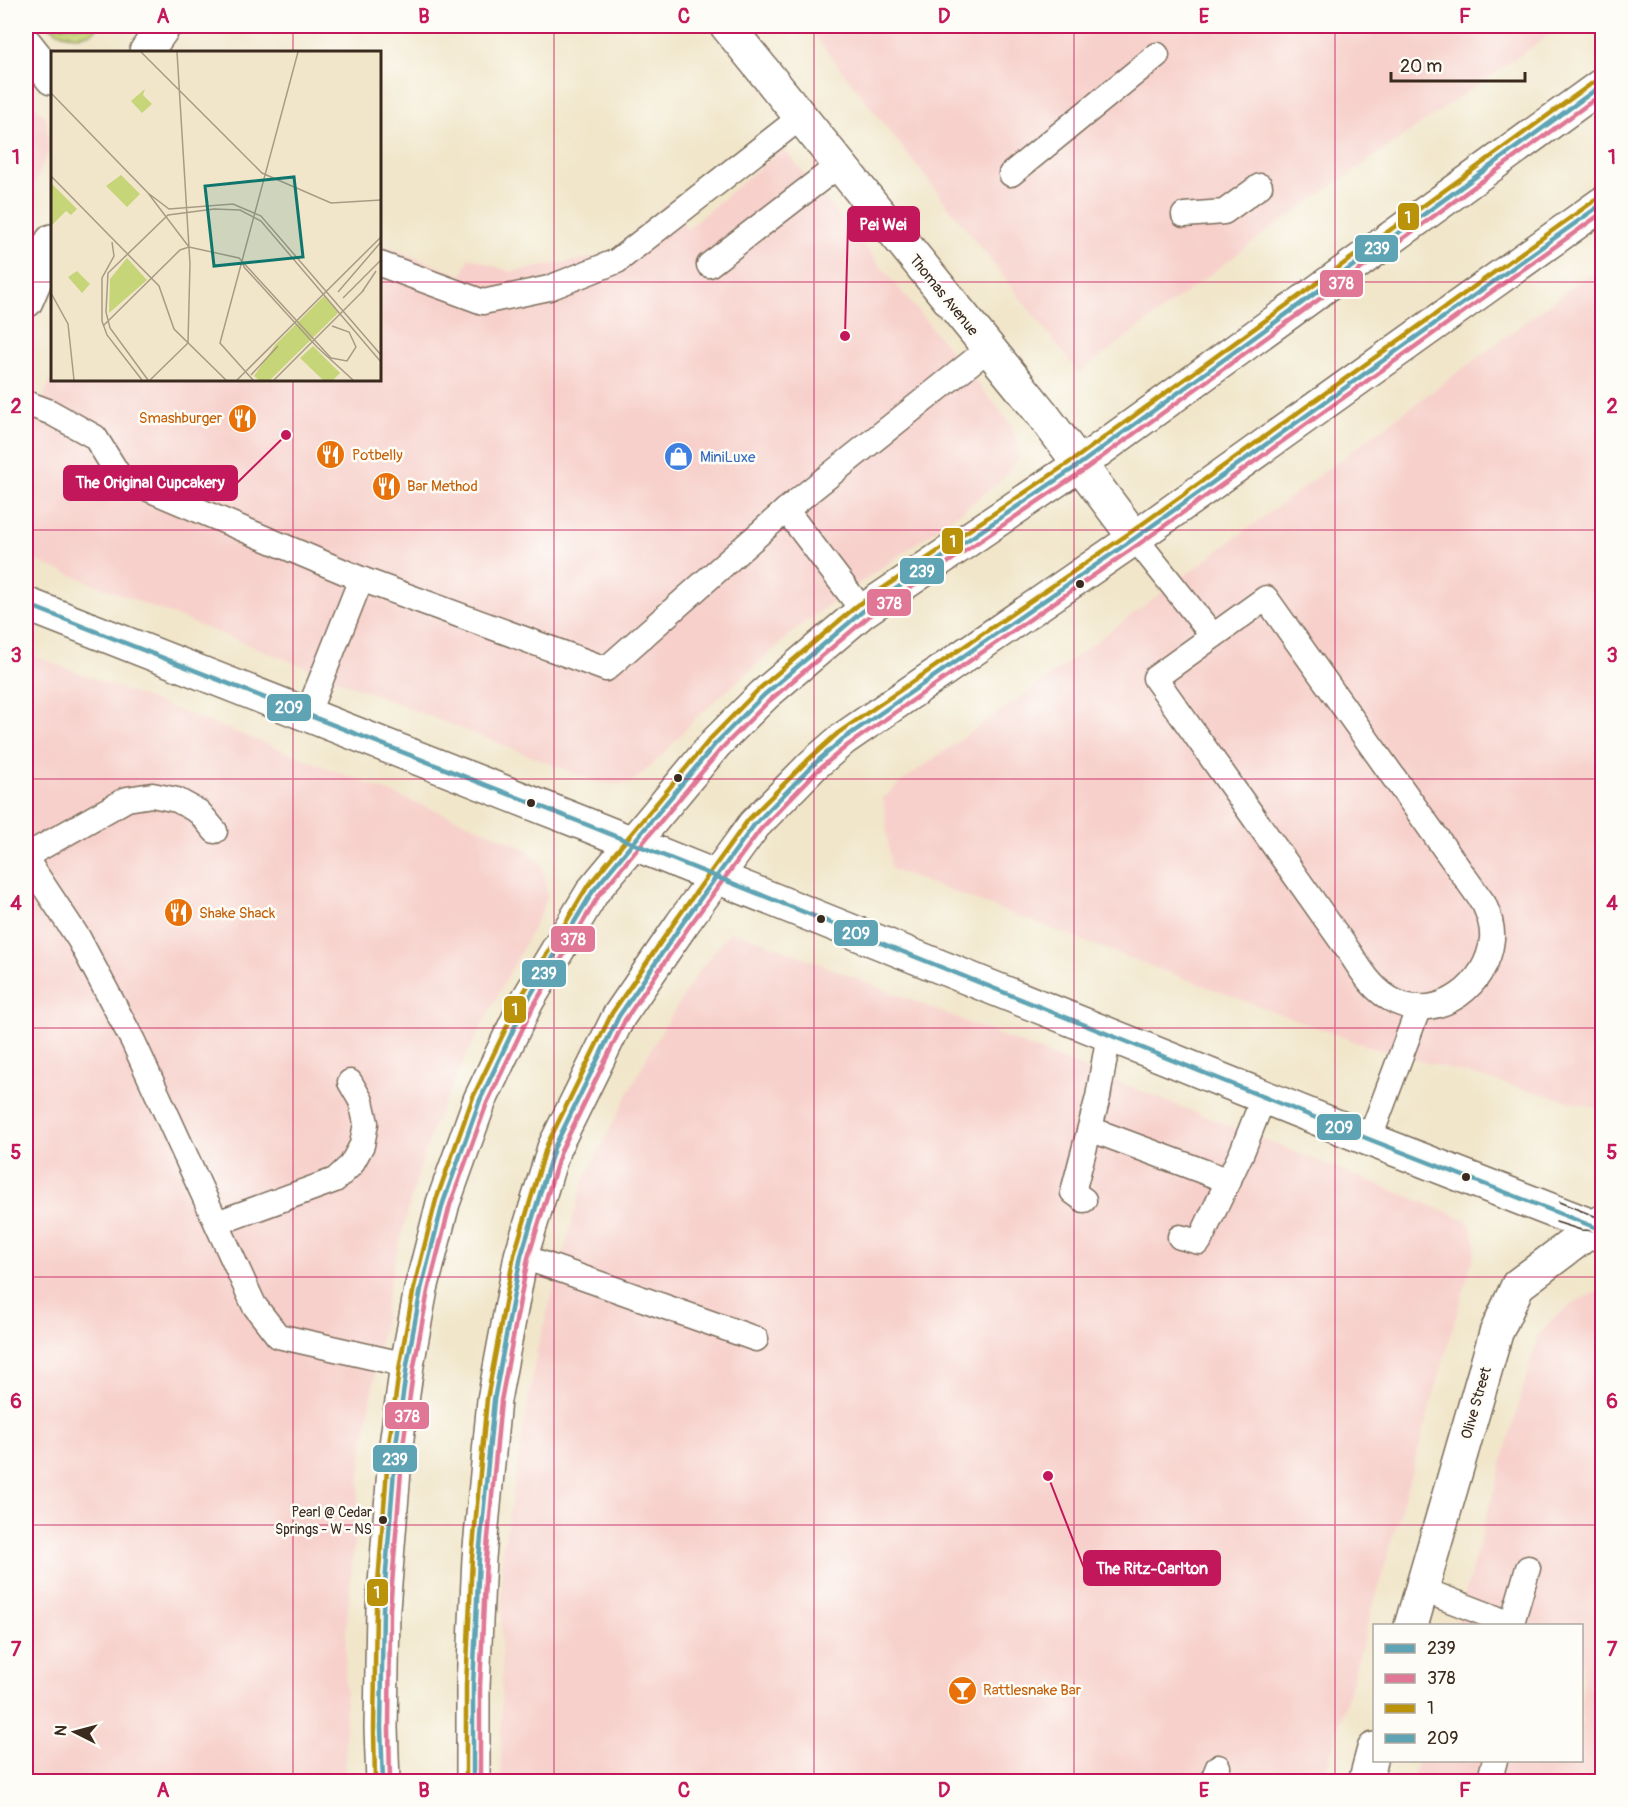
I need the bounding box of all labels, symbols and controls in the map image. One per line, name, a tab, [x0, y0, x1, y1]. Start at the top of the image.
text: A	[157, 4, 170, 29]
text: B	[418, 4, 430, 29]
text: C	[678, 4, 690, 29]
text: D	[938, 4, 951, 29]
text: E	[1199, 4, 1210, 29]
text: F	[1459, 4, 1471, 29]
scale bar	[1391, 45, 1524, 83]
inset map	[51, 51, 381, 381]
text: 20 m	[1400, 55, 1442, 78]
text: 1	[12, 145, 20, 170]
text: 1	[1608, 145, 1616, 170]
line badge: 1	[1397, 202, 1420, 231]
callout: Pei Wei	[848, 207, 919, 241]
text: 1	[1405, 208, 1411, 228]
text: Pei Wei	[859, 215, 907, 235]
line badge: 239	[1354, 234, 1399, 263]
text: 239	[1364, 239, 1390, 259]
street label: Thomas Avenue	[905, 251, 983, 340]
line badge: 378	[1319, 269, 1364, 298]
text: 378	[1328, 274, 1354, 294]
text: 2	[10, 394, 22, 419]
text: 2	[1606, 394, 1618, 419]
restaurant icon: Smashburger	[227, 402, 259, 434]
place label: Smashburger	[139, 409, 223, 428]
restaurant icon: Potbelly	[315, 439, 347, 471]
shop icon: MiniLuxe	[663, 441, 695, 473]
place label: Potbelly	[352, 446, 403, 465]
place label: MiniLuxe	[700, 448, 756, 467]
callout: The Original Cupcakery	[64, 466, 237, 500]
restaurant icon: Bar Method	[370, 470, 402, 502]
text: The Original Cupcakery	[74, 473, 225, 493]
place label: Bar Method	[407, 477, 478, 496]
line badge: 1	[941, 527, 964, 555]
text: 1	[950, 532, 956, 552]
line badge: 239	[899, 557, 945, 585]
text: 239	[909, 562, 935, 582]
unlabelled marker	[1074, 578, 1086, 590]
line badge: 378	[866, 588, 912, 617]
text: 378	[876, 594, 902, 614]
text: 3	[10, 643, 22, 668]
text: 3	[1606, 643, 1618, 668]
line badge: 209	[266, 693, 312, 722]
text: 209	[275, 698, 303, 718]
unlabelled marker	[672, 772, 684, 784]
unlabelled marker	[525, 797, 537, 809]
text: 4	[10, 891, 22, 916]
text: 4	[1606, 891, 1618, 916]
restaurant icon: Shake Shack	[162, 897, 194, 929]
place label: Shake Shack	[199, 904, 276, 923]
unlabelled marker	[815, 913, 827, 925]
line badge: 209	[833, 919, 879, 947]
text: 209	[842, 924, 870, 944]
line badge: 378	[550, 925, 596, 953]
text: 378	[560, 930, 586, 950]
line badge: 239	[521, 959, 567, 988]
text: 239	[531, 964, 557, 984]
line badge: 1	[503, 995, 527, 1024]
text: 1	[512, 1000, 518, 1020]
line badge: 209	[1316, 1113, 1362, 1141]
text: 209	[1325, 1118, 1353, 1138]
text: 5	[11, 1140, 22, 1165]
text: 5	[1607, 1140, 1618, 1165]
unlabelled marker	[1460, 1171, 1472, 1183]
street label: Olive Street	[1457, 1364, 1496, 1441]
text: 6	[10, 1389, 22, 1414]
text: 6	[1606, 1389, 1618, 1414]
line badge: 378	[384, 1401, 430, 1430]
text: 378	[394, 1407, 420, 1427]
line badge: 239	[372, 1444, 418, 1473]
text: 239	[382, 1450, 408, 1470]
place label: Pearl @ Cedar Springs - W - NS	[275, 1504, 372, 1538]
marker: Pearl @ Cedar Springs - W - NS	[377, 1514, 389, 1526]
callout: The Ritz-Carlton	[1084, 1551, 1220, 1585]
text: The Ritz-Carlton	[1095, 1559, 1208, 1579]
line badge: 1	[366, 1578, 389, 1607]
text: 1	[374, 1583, 380, 1603]
legend	[1373, 1624, 1583, 1762]
text: 7	[11, 1637, 22, 1662]
text: 239	[1427, 1637, 1456, 1660]
text: 7	[1607, 1637, 1618, 1662]
text: 378	[1427, 1667, 1456, 1690]
bar icon: Rattlesnake Bar	[946, 1674, 978, 1706]
place label: Rattlesnake Bar	[983, 1681, 1082, 1700]
text: 1	[1427, 1697, 1434, 1720]
north arrow	[45, 1702, 105, 1762]
text: N	[51, 1724, 72, 1737]
text: 209	[1427, 1727, 1459, 1750]
text: A	[157, 1778, 170, 1803]
text: B	[418, 1778, 430, 1803]
text: C	[678, 1778, 690, 1803]
text: D	[938, 1778, 951, 1803]
text: E	[1199, 1778, 1210, 1803]
text: F	[1459, 1778, 1471, 1803]

